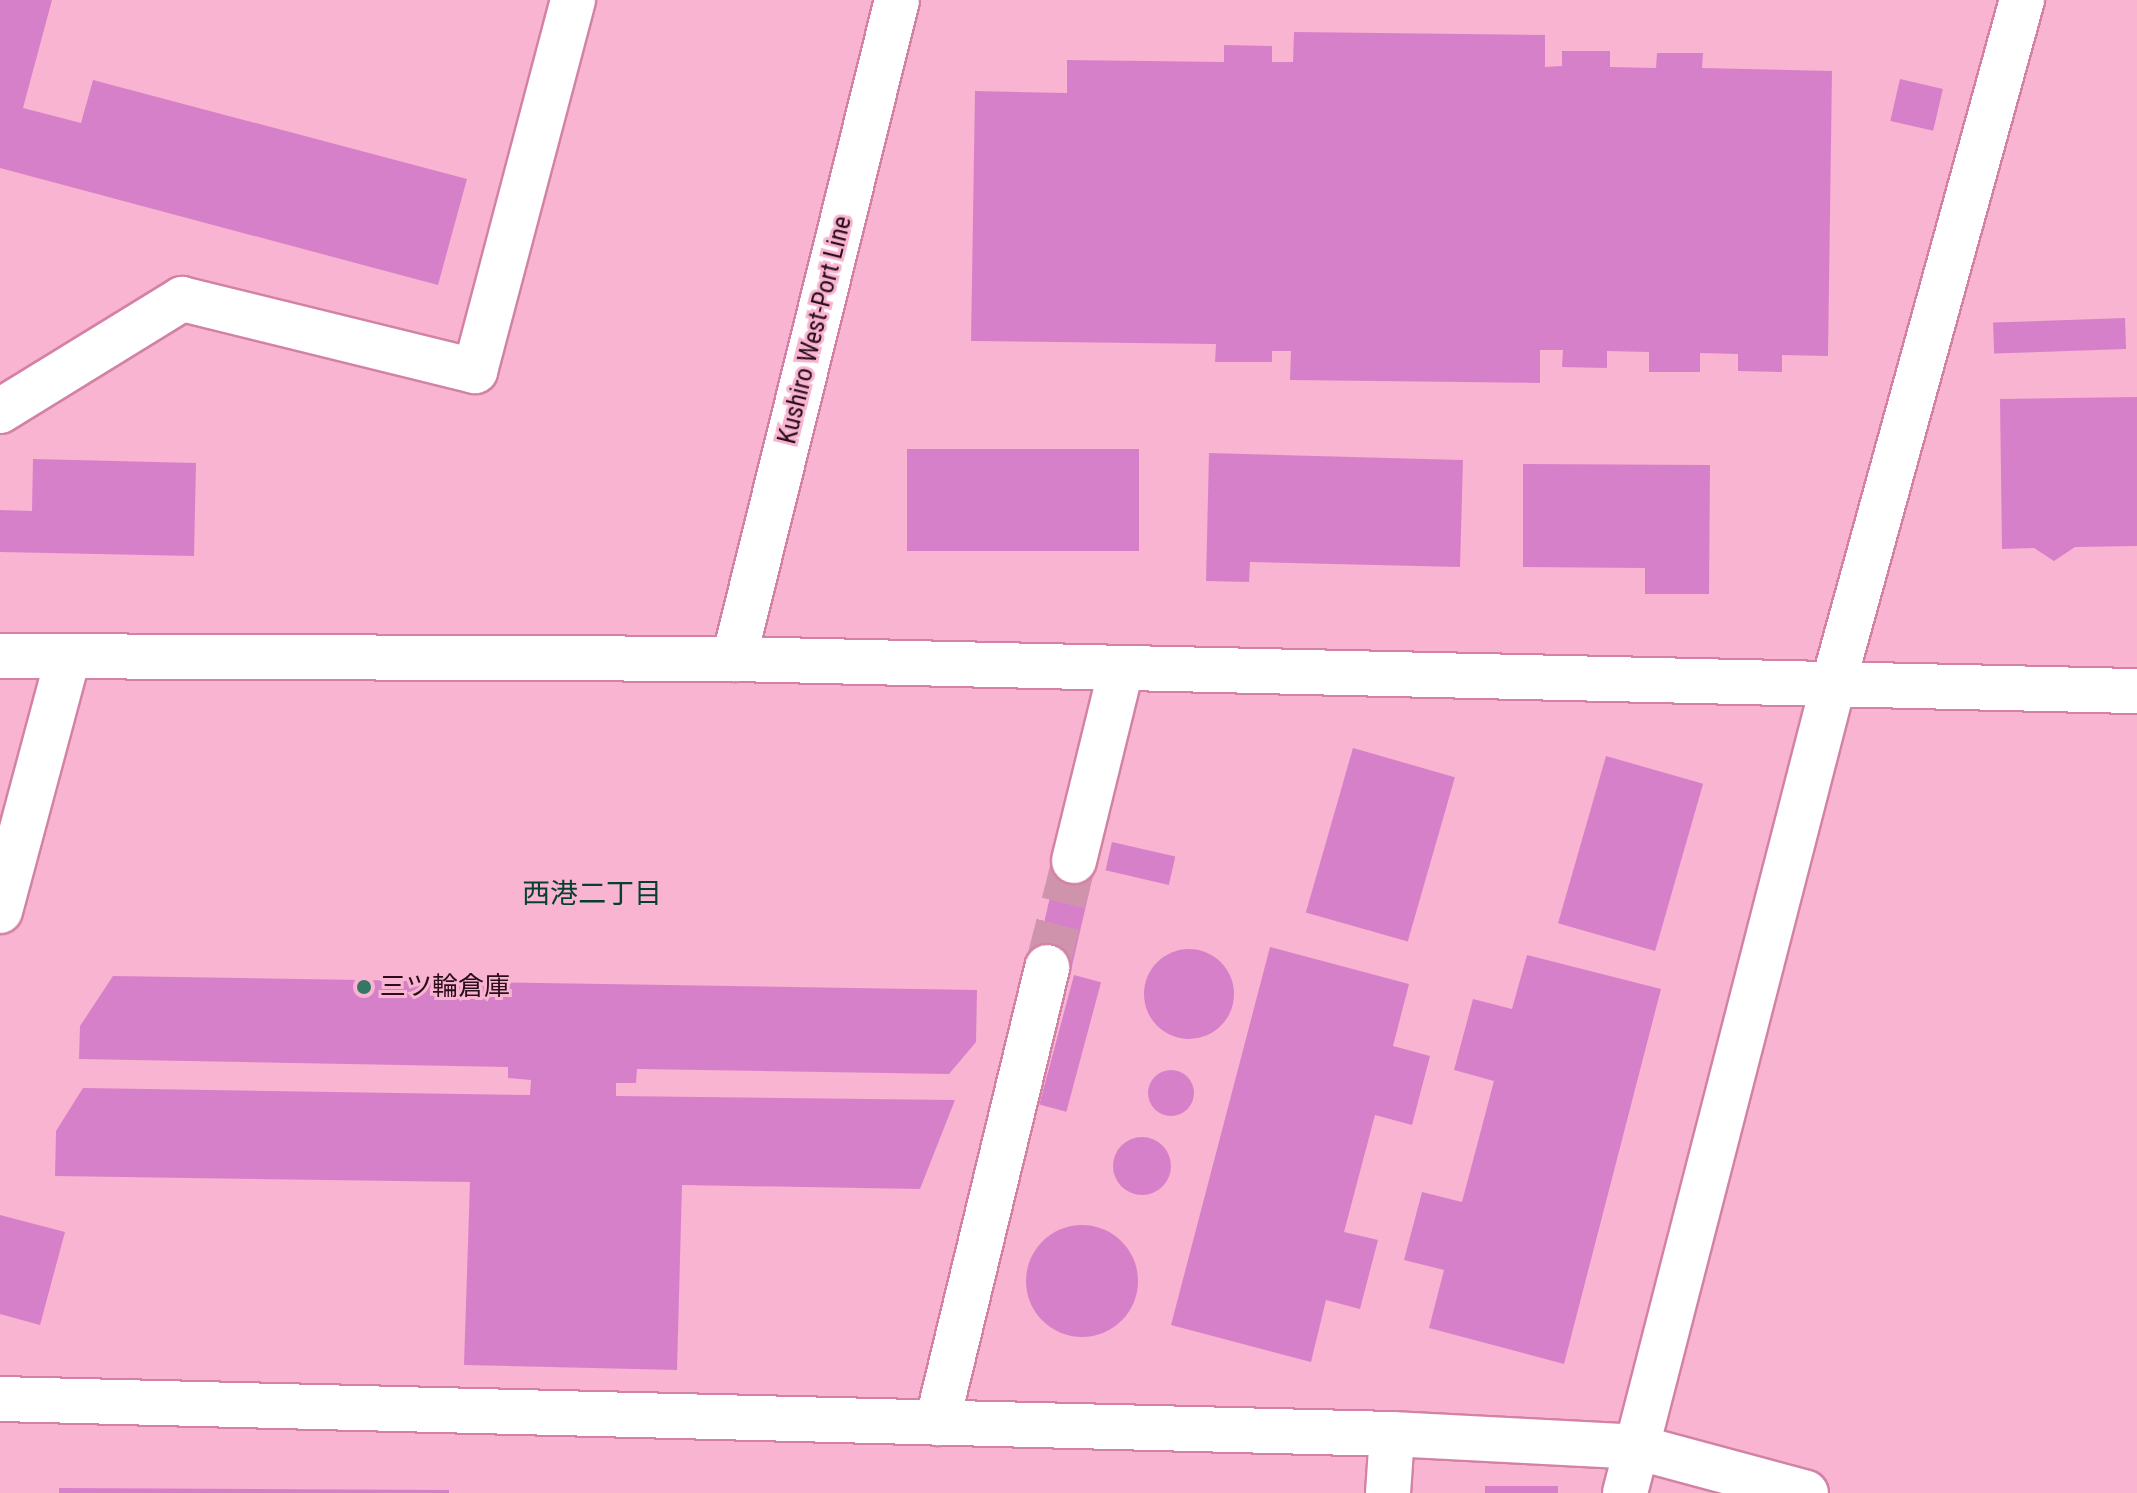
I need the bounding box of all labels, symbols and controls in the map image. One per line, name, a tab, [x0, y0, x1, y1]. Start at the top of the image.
street label: Kushiro West-Port Line	[772, 213, 858, 447]
district label: 西港二丁目	[522, 877, 662, 911]
place label: 三ツ輪倉庫	[380, 971, 510, 1003]
marker: 三ツ輪倉庫	[355, 978, 373, 996]

